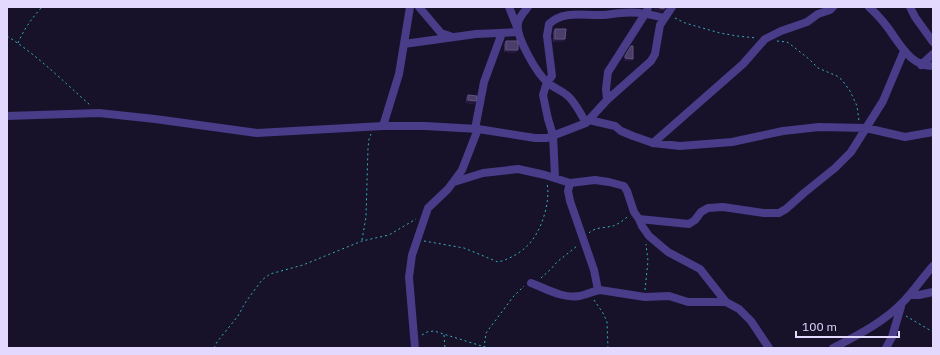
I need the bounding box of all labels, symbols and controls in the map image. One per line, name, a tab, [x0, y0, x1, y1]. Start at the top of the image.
scale bar	[796, 313, 899, 339]
text: 100 m	[802, 319, 837, 334]

